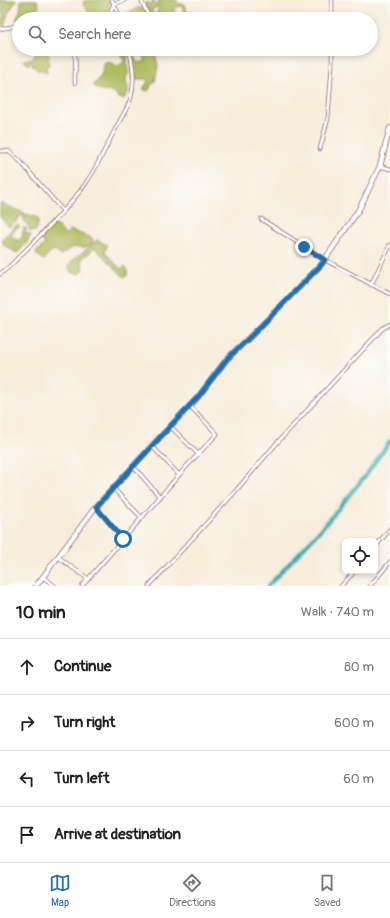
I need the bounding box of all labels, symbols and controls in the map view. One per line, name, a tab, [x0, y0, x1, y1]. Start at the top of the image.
search box	[12, 12, 378, 56]
icon: search	[26, 23, 48, 45]
text: Search here	[58, 25, 131, 44]
route end	[295, 238, 313, 256]
route start	[114, 530, 132, 548]
map controls	[342, 538, 378, 574]
button: locate	[342, 538, 378, 574]
text: 10 min	[16, 602, 66, 623]
text: Walk · 740 m	[301, 604, 374, 620]
icon: ahead	[16, 656, 38, 678]
text: Continue	[54, 657, 112, 676]
text: 80 m	[344, 659, 374, 675]
icon: right	[16, 712, 38, 734]
text: Turn right	[54, 713, 115, 732]
text: 600 m	[334, 715, 374, 731]
icon: left	[16, 768, 38, 790]
text: Turn left	[54, 769, 110, 788]
text: 60 m	[343, 771, 374, 787]
icon: arrive	[16, 824, 38, 846]
text: Arrive at destination	[54, 825, 181, 844]
tab: Map	[49, 872, 71, 909]
tab: Directions	[169, 872, 216, 909]
tab: Saved	[314, 872, 341, 909]

